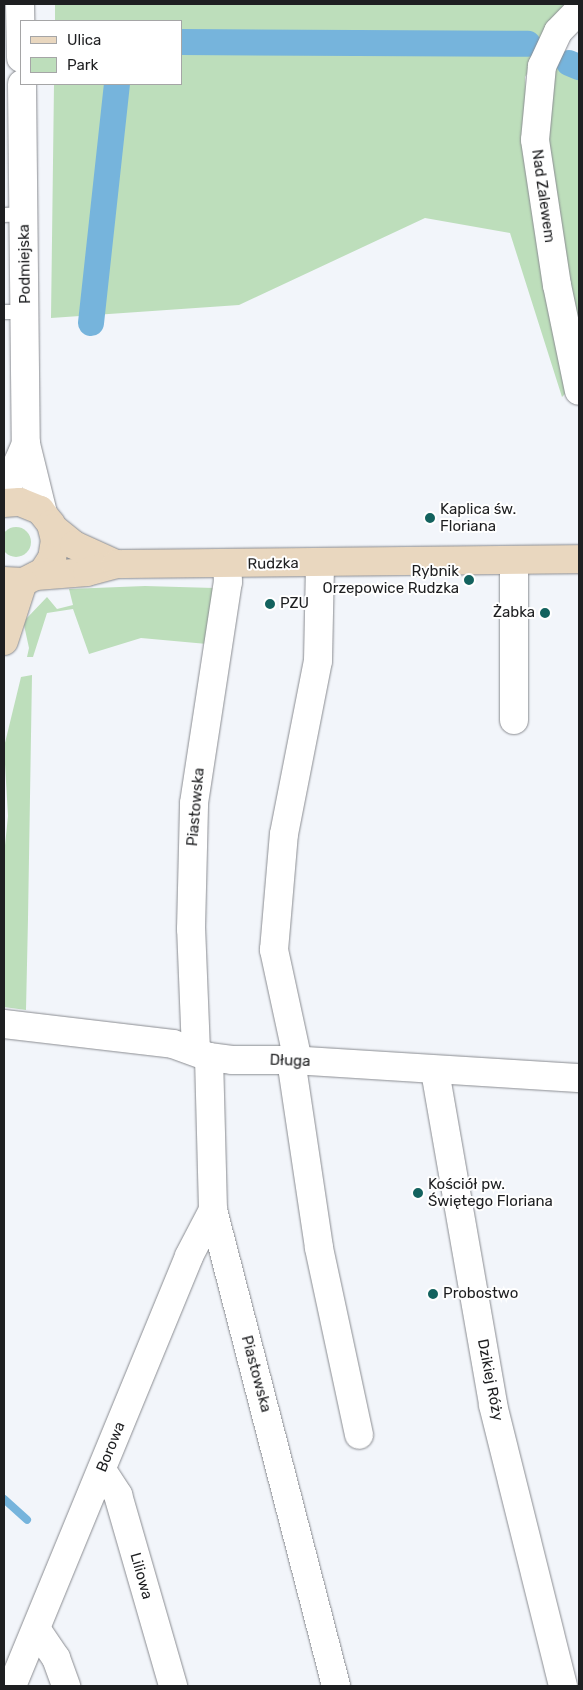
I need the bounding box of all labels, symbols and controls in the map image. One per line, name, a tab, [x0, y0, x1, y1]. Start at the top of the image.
legend	[20, 20, 182, 85]
text: Ulica	[67, 31, 101, 49]
text: Park	[67, 56, 98, 74]
street label: Nad Zalewem	[528, 148, 558, 244]
street label: Podmiejska	[15, 224, 35, 304]
place label: Kaplica św. Floriana	[440, 500, 516, 535]
marker: Kaplica św. Floriana	[424, 512, 436, 524]
street label: Rudzka	[247, 555, 299, 573]
place label: Rybnik Orzepowice Rudzka	[323, 562, 459, 597]
marker: Rybnik Orzepowice Rudzka	[463, 574, 475, 586]
place label: PZU	[280, 595, 309, 613]
marker: PZU	[264, 598, 276, 610]
place label: Żabka	[493, 604, 535, 622]
marker: Żabka	[539, 607, 551, 619]
street label: Piastowska	[184, 767, 208, 847]
street label: Długa	[269, 1051, 311, 1071]
place label: Kościół pw. Świętego Floriana	[428, 1175, 553, 1210]
marker: Kościół pw. Świętego Floriana	[412, 1187, 424, 1199]
place label: Probostwo	[443, 1285, 518, 1303]
marker: Probostwo	[427, 1288, 439, 1300]
street label: Piastowska	[237, 1334, 275, 1414]
street label: Dzikiej Róży	[473, 1338, 507, 1422]
street label: Borowa	[93, 1419, 129, 1475]
street label: Liliowa	[126, 1551, 156, 1601]

